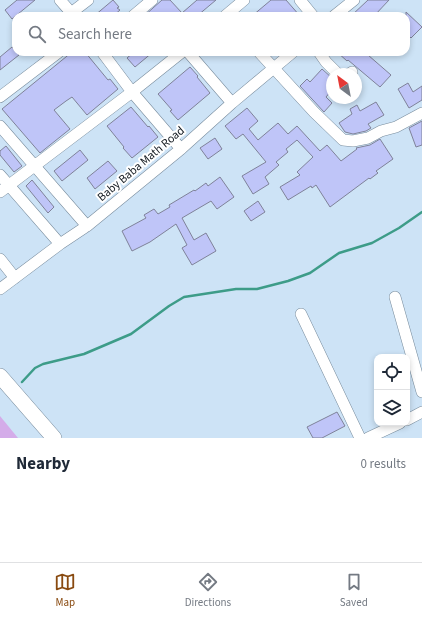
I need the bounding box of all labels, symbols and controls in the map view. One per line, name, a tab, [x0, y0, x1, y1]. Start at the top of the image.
search box	[12, 12, 410, 56]
icon: search	[26, 23, 48, 45]
text: Search here	[58, 24, 132, 45]
north arrow	[326, 68, 362, 104]
street label: Baby Baba Math Road	[94, 122, 188, 206]
map controls	[374, 354, 410, 426]
button: locate	[374, 354, 410, 390]
button: layers	[374, 390, 410, 426]
text: Nearby	[16, 452, 70, 476]
text: 0 results	[361, 455, 406, 473]
tab: Map	[54, 571, 76, 610]
tab: Directions	[185, 571, 231, 610]
tab: Saved	[340, 571, 368, 610]

